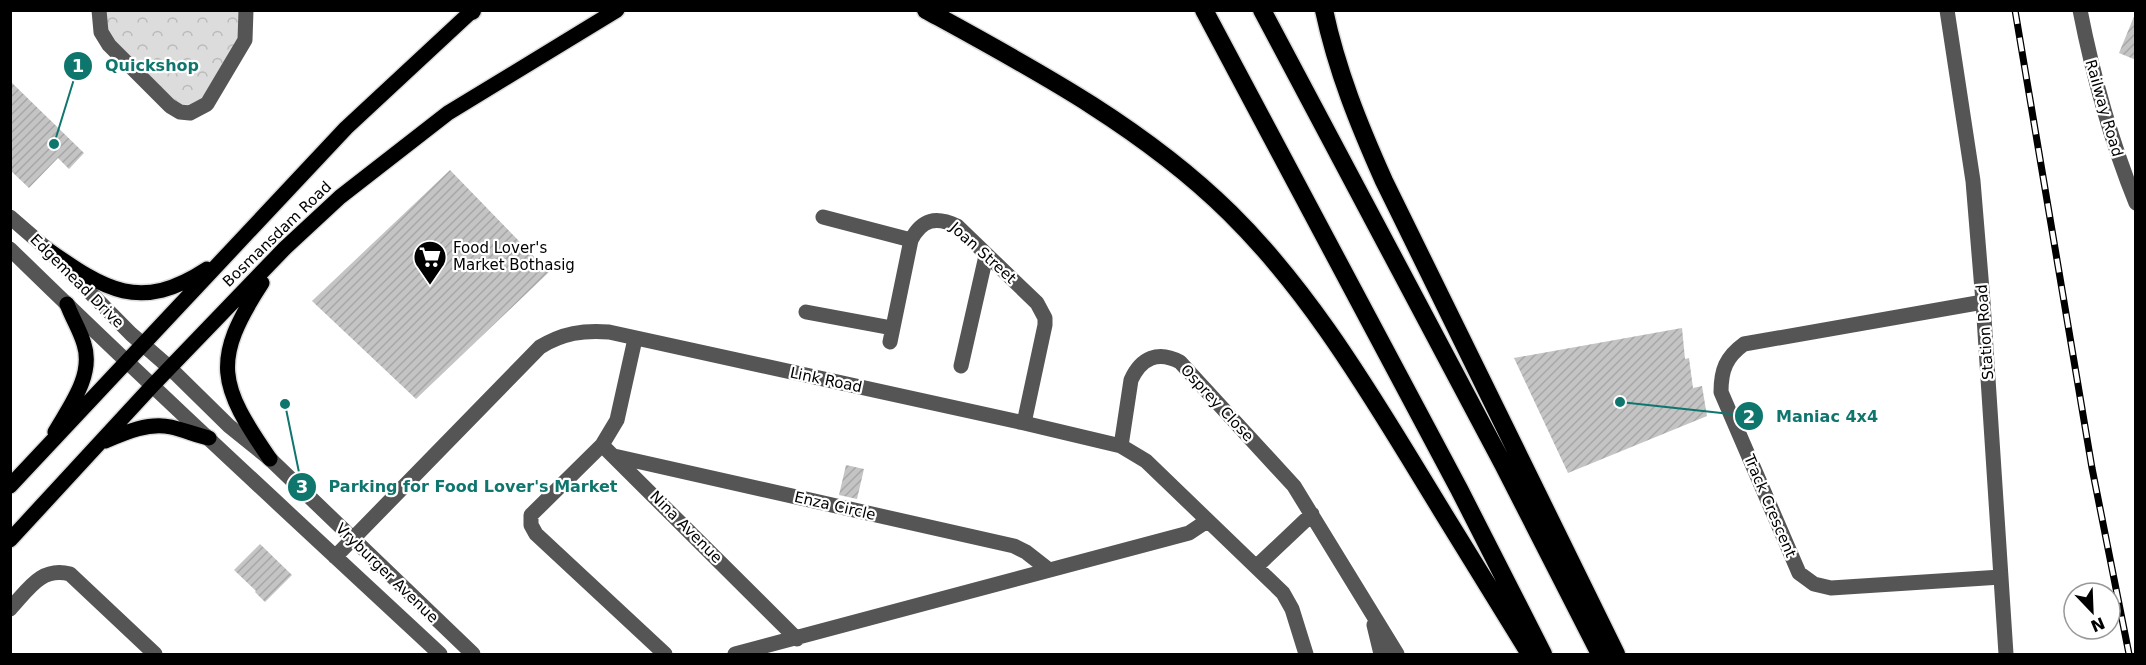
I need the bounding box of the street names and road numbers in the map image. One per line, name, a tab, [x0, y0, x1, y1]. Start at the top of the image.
street label: Railway Road	[2082, 57, 2126, 159]
street label: Bosmansdam Road	[219, 177, 335, 291]
street label: Joan Street	[946, 218, 1020, 287]
street label: Edgemead Drive	[26, 230, 128, 332]
street label: Station Road	[1973, 284, 1997, 380]
street label: Osprey Close	[1177, 361, 1257, 445]
street label: Link Road	[788, 364, 864, 396]
street label: Track Crescent	[1740, 451, 1800, 560]
street label: Nina Avenue	[646, 487, 726, 567]
street label: Enza Circle	[793, 488, 877, 524]
street label: Vryburger Avenue	[332, 519, 442, 627]

